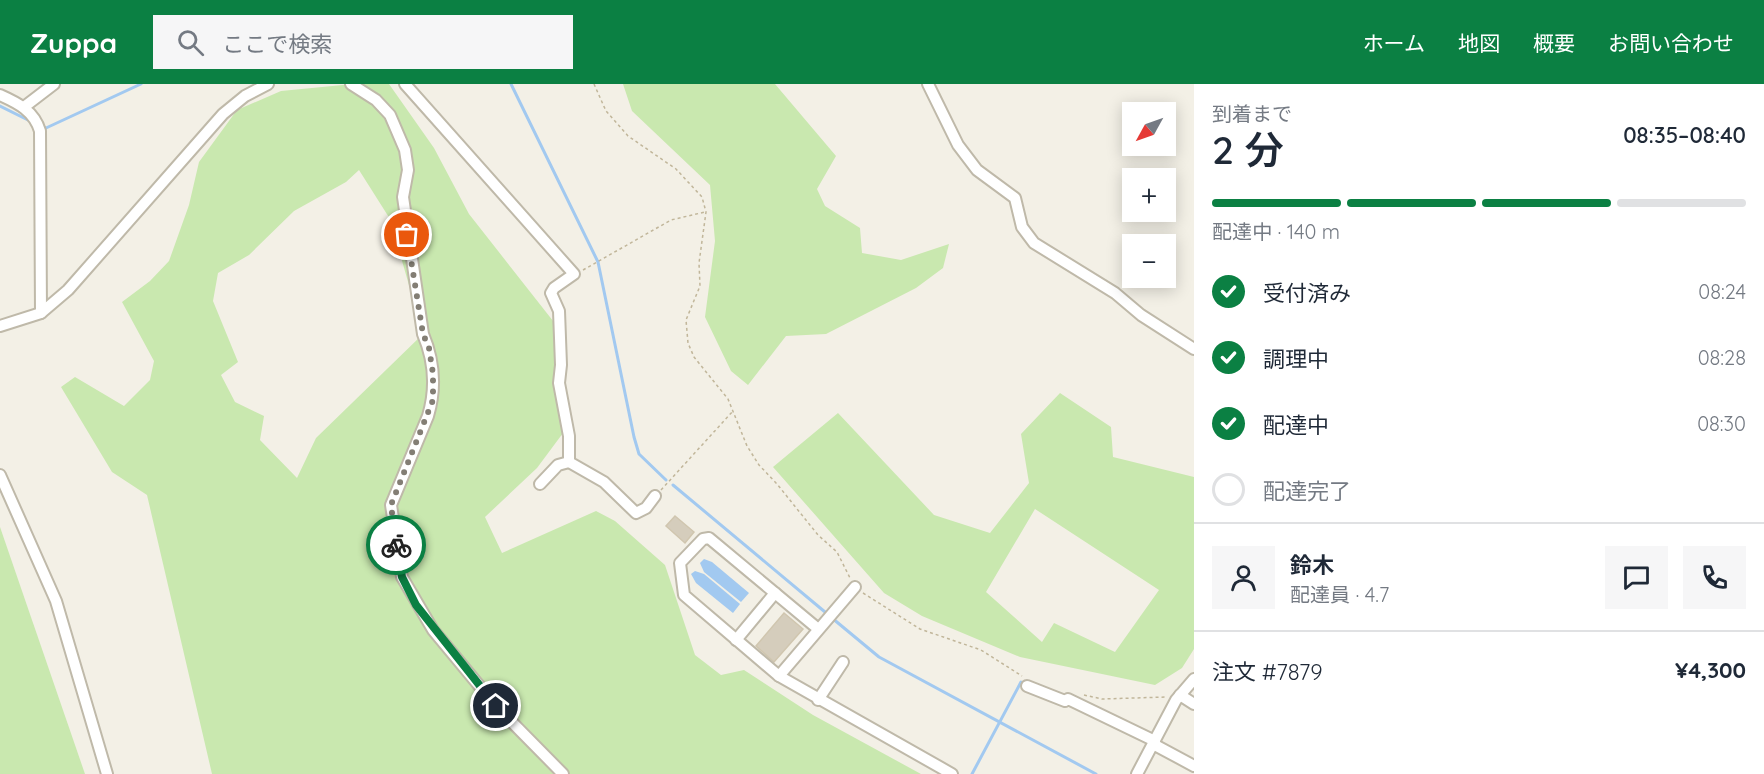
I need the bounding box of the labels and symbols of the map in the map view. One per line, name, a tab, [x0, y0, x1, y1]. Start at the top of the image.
north arrow	[1122, 102, 1176, 156]
pin	[381, 209, 432, 260]
courier	[366, 515, 426, 575]
pin	[470, 680, 521, 731]

